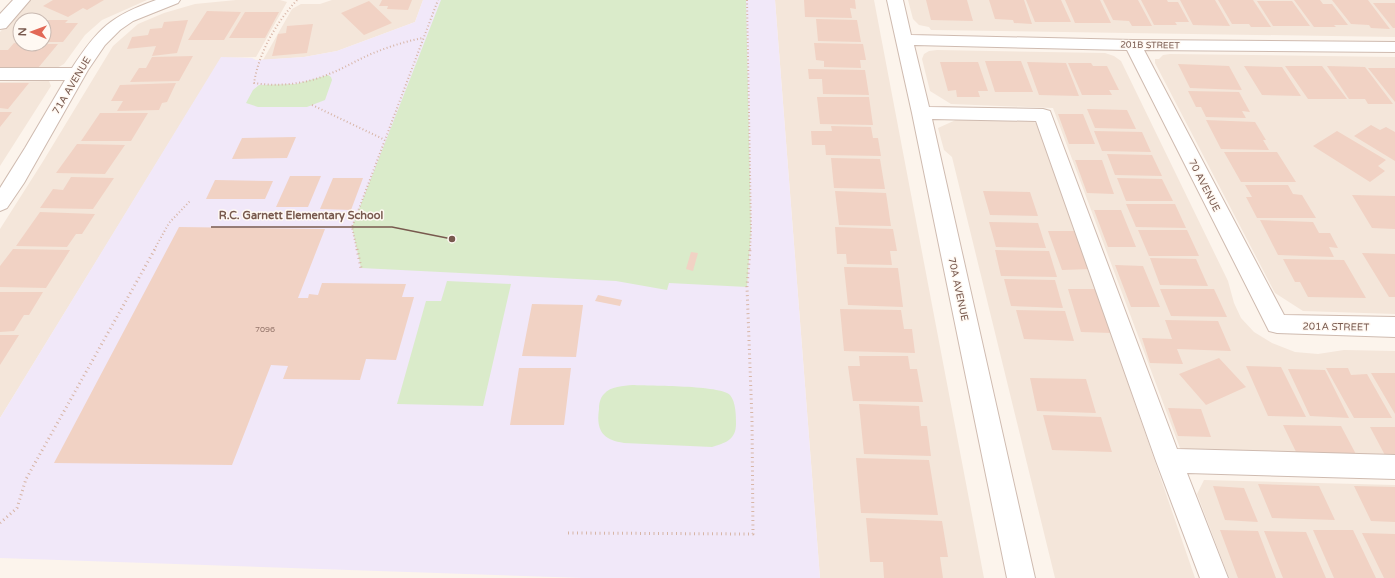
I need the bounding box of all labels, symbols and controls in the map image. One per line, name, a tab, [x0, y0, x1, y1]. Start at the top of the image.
north arrow	[12, 12, 52, 52]
text: N	[16, 27, 29, 36]
street label: 201B STREET	[1120, 39, 1180, 52]
street label: 71A AVENUE	[50, 55, 94, 116]
street label: 70 AVENUE	[1186, 157, 1223, 214]
callout: R.C. Garnett Elementary School	[211, 204, 392, 227]
text: R.C. Garnett Elementary School	[219, 209, 383, 223]
street label: 70A AVENUE	[945, 256, 971, 322]
street label: 201A STREET	[1303, 320, 1369, 334]
house number: 7096	[255, 325, 275, 334]

